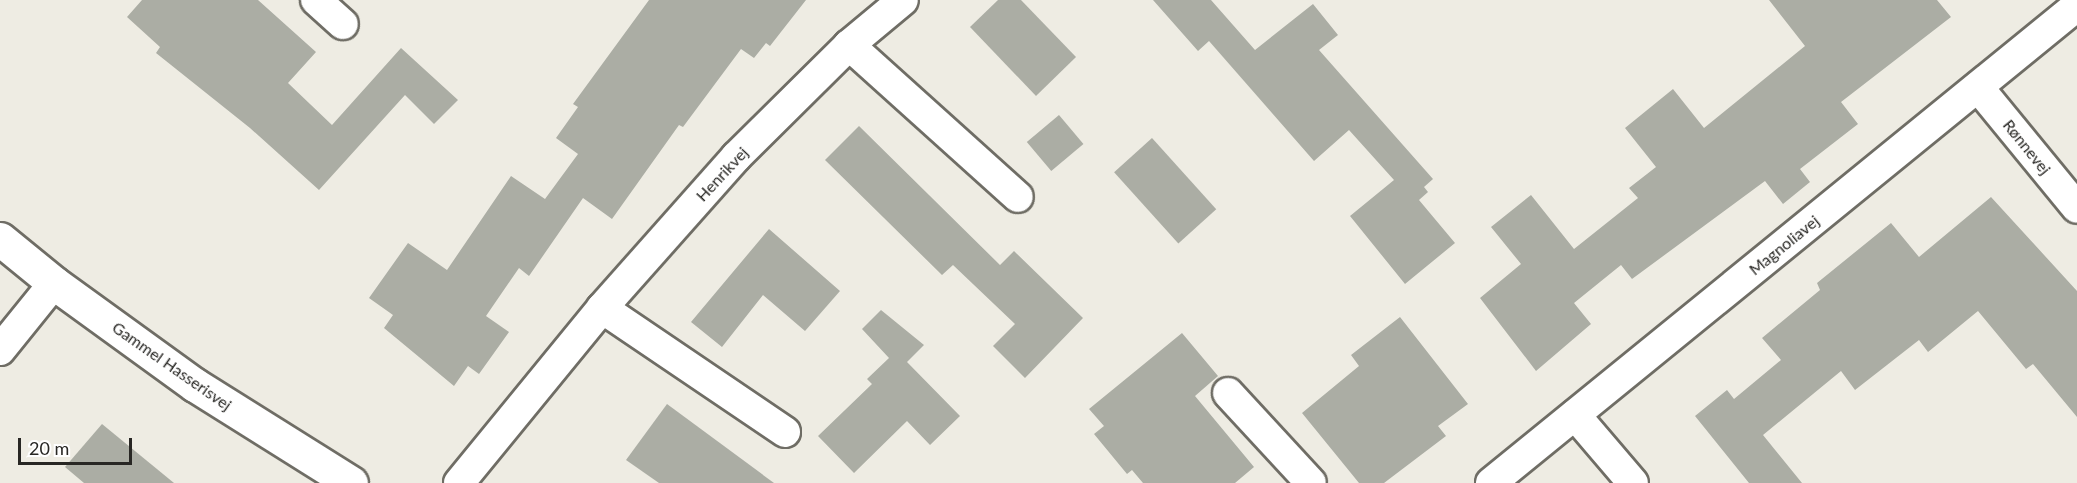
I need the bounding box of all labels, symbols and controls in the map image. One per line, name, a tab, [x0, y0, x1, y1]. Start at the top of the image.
street label: Rønnevej	[1999, 116, 2055, 178]
street label: Henrikvej	[692, 143, 752, 205]
street label: Magnoliavej	[1745, 211, 1823, 279]
street label: Gammel Hasserisvej	[109, 318, 235, 414]
scale bar	[21, 426, 135, 464]
text: 20 m	[29, 437, 69, 459]

